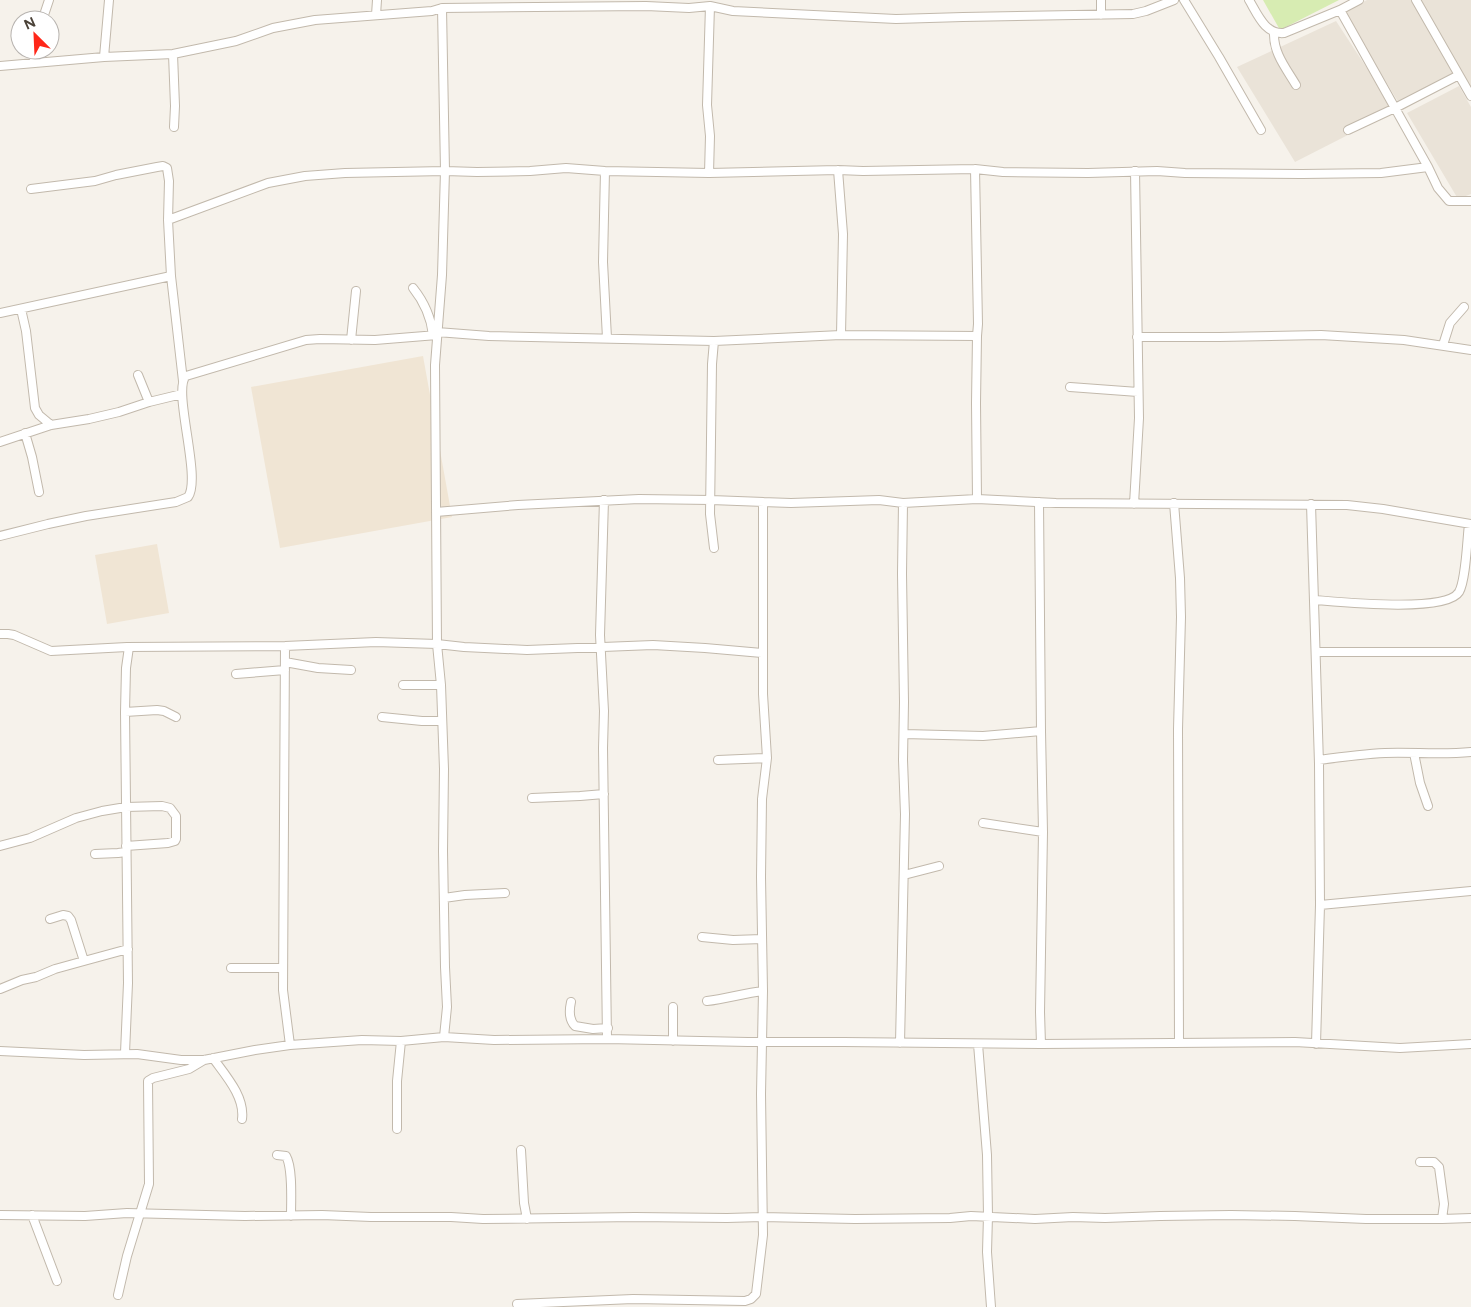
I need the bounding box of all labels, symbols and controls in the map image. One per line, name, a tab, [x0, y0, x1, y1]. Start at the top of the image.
north arrow	[10, 10, 60, 60]
text: N	[22, 14, 38, 34]

